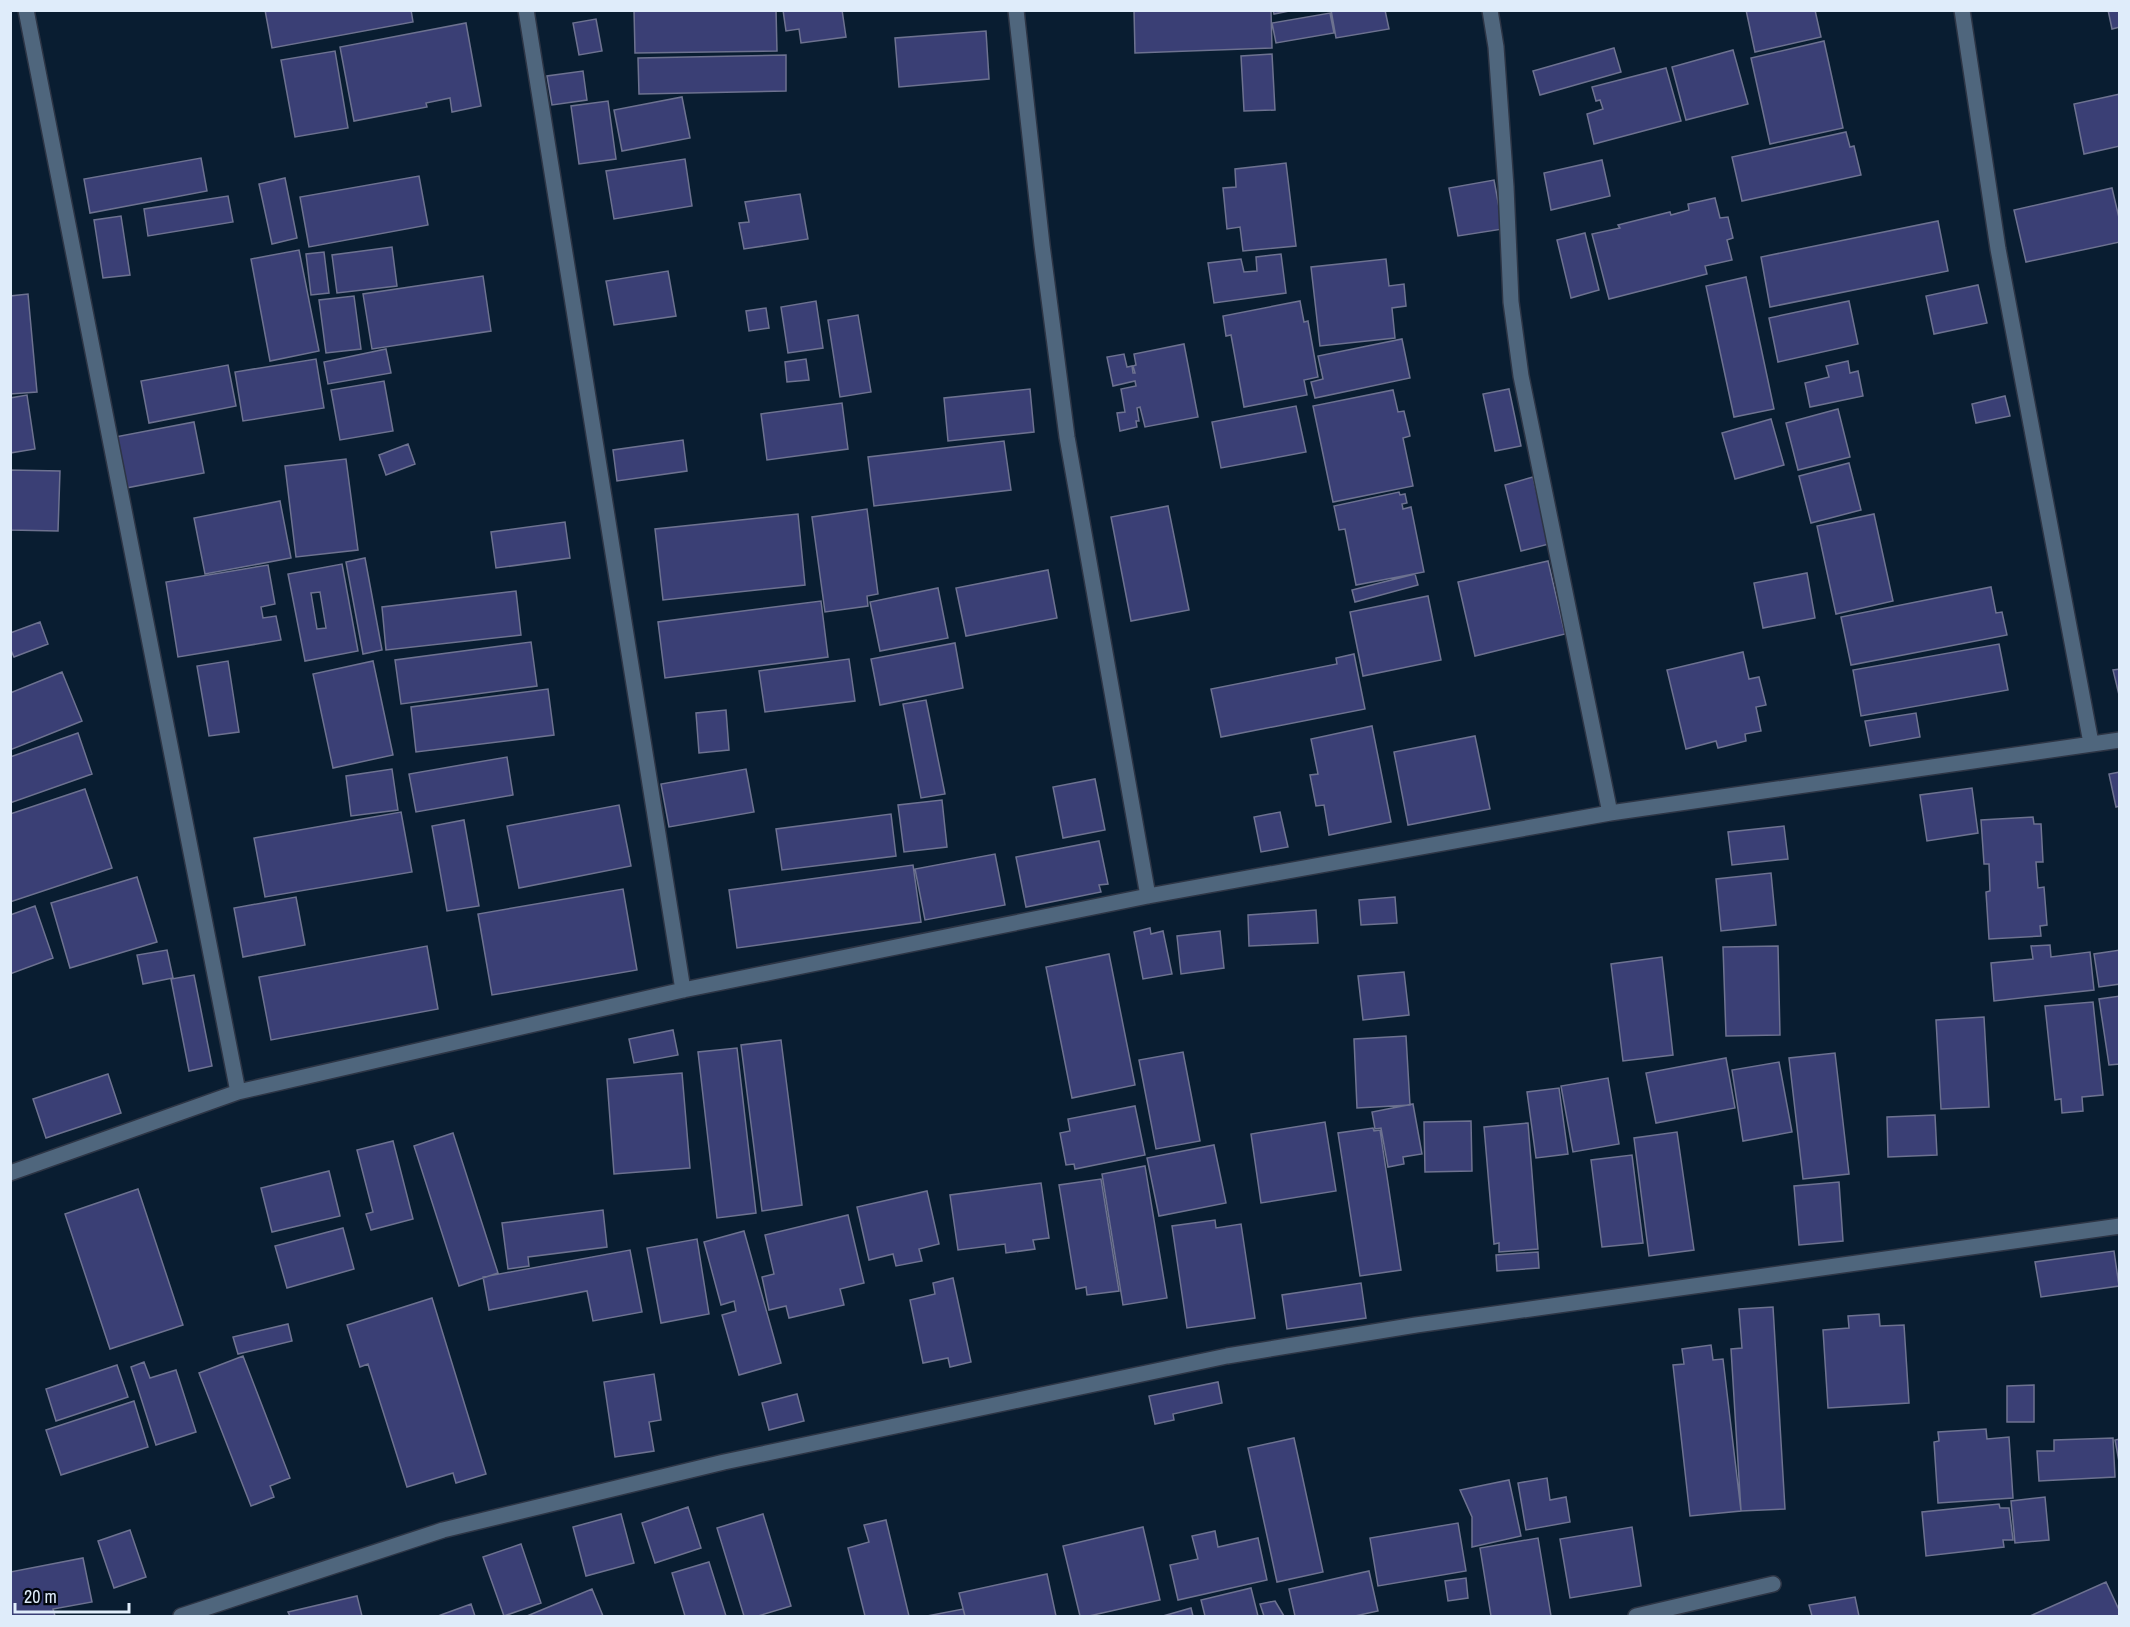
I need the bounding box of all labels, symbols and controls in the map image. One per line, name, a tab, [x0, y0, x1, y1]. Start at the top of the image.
scale bar	[15, 1576, 129, 1614]
text: 20 m	[24, 1584, 57, 1609]

